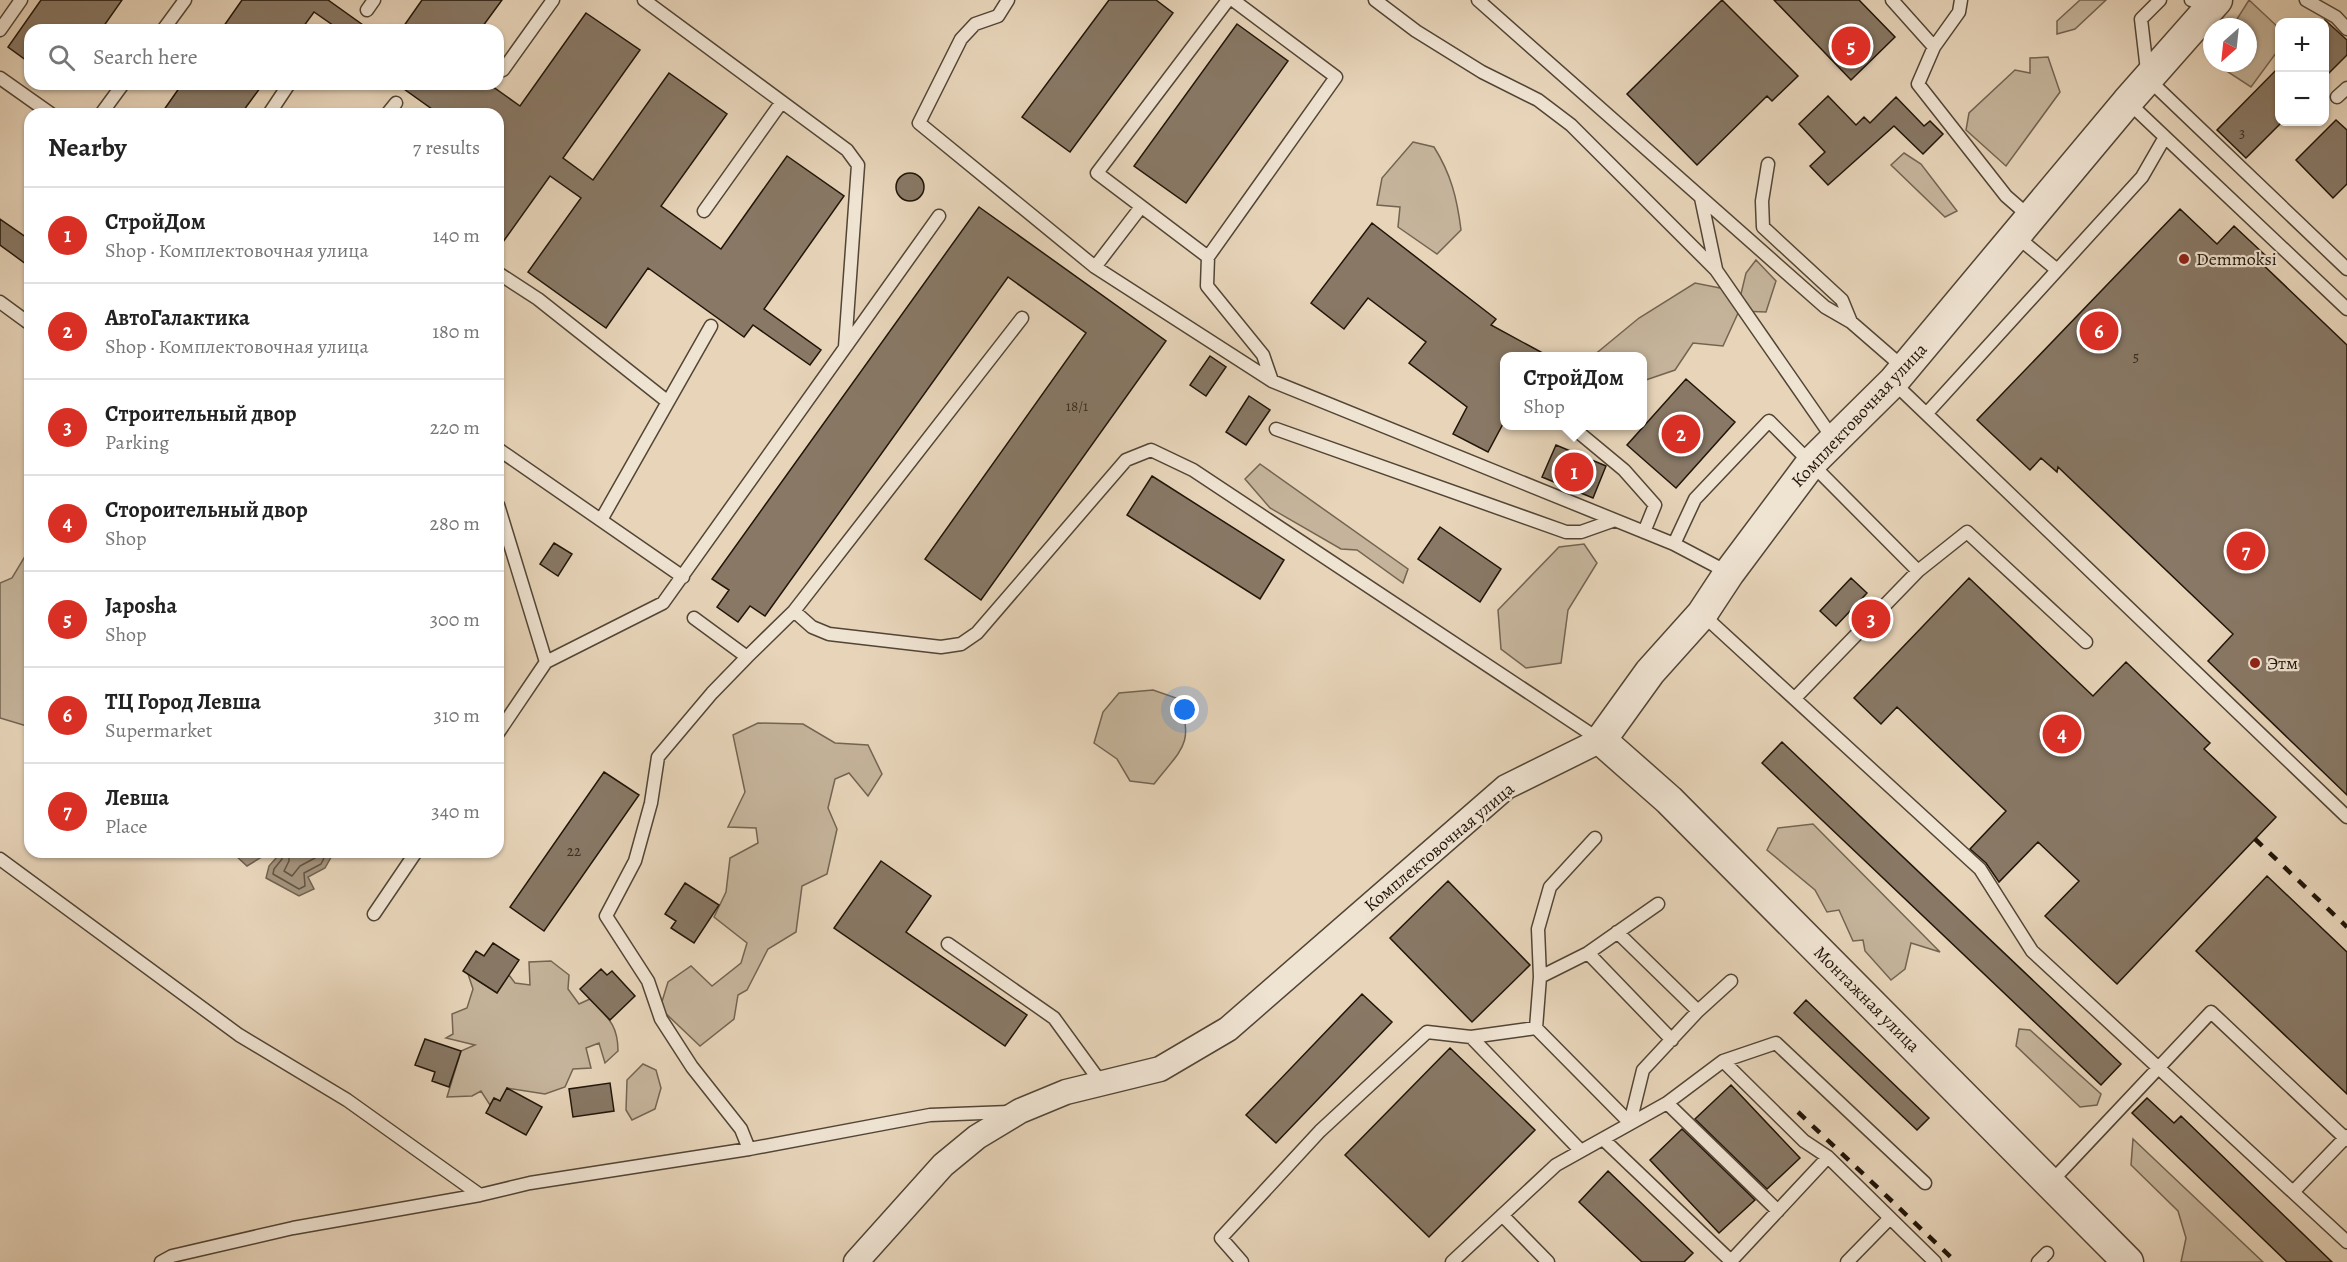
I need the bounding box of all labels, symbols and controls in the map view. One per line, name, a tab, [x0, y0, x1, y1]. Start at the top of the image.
north arrow	[2203, 18, 2257, 72]
map controls	[2275, 18, 2329, 126]
button: +	[2275, 18, 2329, 72]
search box	[24, 24, 504, 90]
pin: 5	[1832, 24, 1870, 68]
icon: search	[45, 41, 78, 74]
text: Search here	[93, 42, 198, 72]
button: −	[2275, 72, 2329, 126]
house number: 3	[2239, 123, 2245, 143]
text: Nearby	[48, 130, 127, 165]
text: 7 results	[413, 134, 480, 161]
text: СтройДом	[105, 207, 206, 237]
text: 1	[64, 222, 71, 249]
text: 140 m	[433, 222, 480, 249]
text: Shop · Комплектовочная улица	[105, 237, 369, 264]
place label: Demmoksi	[2196, 247, 2277, 271]
marker: Demmoksi	[2177, 252, 2191, 266]
text: АвтоГалактика	[105, 303, 250, 333]
pin: 6	[2080, 308, 2118, 354]
text: 2	[63, 318, 72, 345]
text: 180 m	[432, 318, 480, 345]
text: Shop · Комплектовочная улица	[105, 333, 369, 360]
street label: Комплектовочная улица	[1786, 337, 1933, 492]
house number: 5	[2133, 347, 2139, 367]
popup	[1500, 352, 1647, 430]
text: СтройДом	[1523, 363, 1624, 393]
text: Shop	[1523, 393, 1565, 420]
house number: 18/1	[1066, 396, 1088, 416]
text: Строительный двор	[105, 399, 297, 429]
pin: 2	[1662, 412, 1700, 456]
text: 3	[63, 414, 72, 441]
text: 220 m	[430, 414, 480, 441]
text: Parking	[105, 429, 169, 456]
pin: 1	[1554, 450, 1594, 494]
text: Стороительный двор	[105, 495, 308, 525]
text: 4	[63, 510, 72, 537]
text: 280 m	[430, 510, 480, 537]
text: Shop	[105, 525, 147, 552]
pin: 7	[2226, 528, 2266, 574]
text: Japosha	[105, 591, 177, 621]
pin: 3	[1852, 596, 1890, 642]
text: 5	[63, 606, 72, 633]
text: 300 m	[430, 606, 480, 633]
text: Shop	[105, 621, 147, 648]
place label: Этм	[2267, 651, 2298, 675]
marker: Этм	[2248, 656, 2262, 670]
text: ТЦ Город Левша	[105, 687, 261, 717]
your location	[1170, 695, 1199, 724]
text: 6	[63, 702, 72, 729]
text: 310 m	[434, 702, 480, 729]
pin: 4	[2042, 712, 2082, 756]
text: Supermarket	[105, 717, 212, 744]
street label: Комплектовочная улица	[1359, 777, 1520, 917]
text: Левша	[105, 783, 169, 813]
text: 7	[63, 798, 72, 825]
text: 340 m	[431, 798, 480, 825]
text: Place	[105, 813, 147, 840]
house number: 22	[567, 841, 581, 861]
street label: Монтажная улица	[1809, 941, 1926, 1058]

